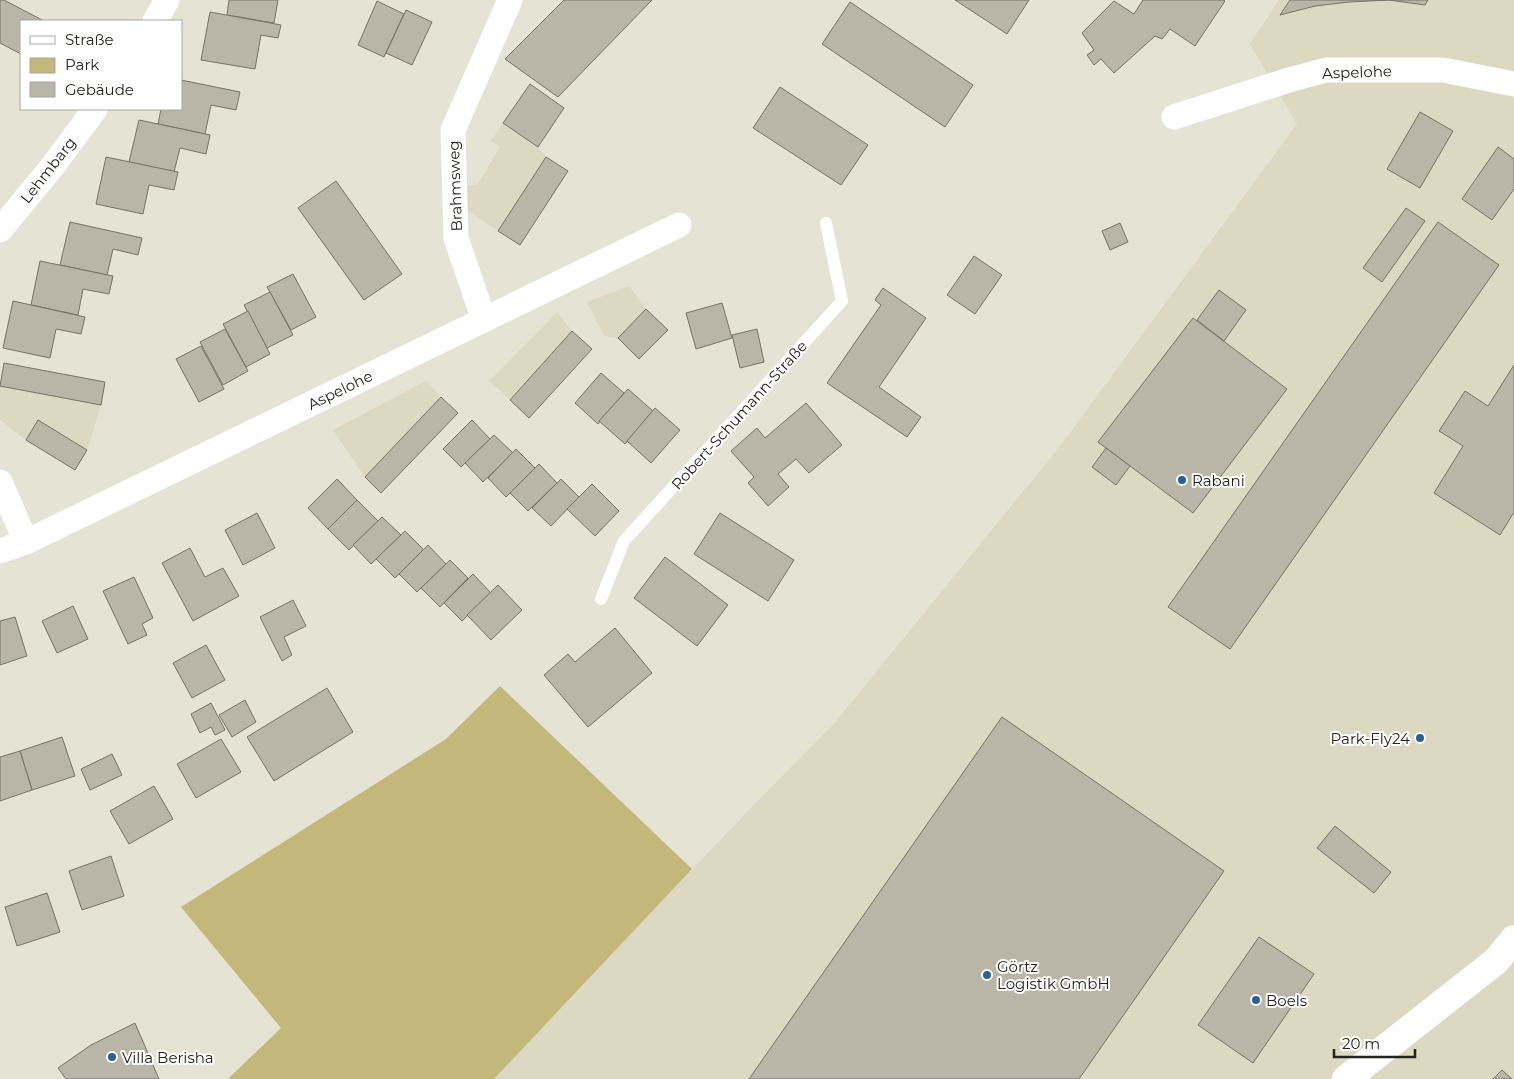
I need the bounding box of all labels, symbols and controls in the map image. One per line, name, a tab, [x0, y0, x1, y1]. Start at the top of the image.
legend	[20, 20, 182, 110]
text: Straße	[65, 30, 114, 49]
text: Park	[65, 55, 99, 74]
street label: Aspelohe	[1322, 61, 1392, 83]
text: Gebäude	[65, 80, 134, 99]
street label: Lehmbarg	[16, 133, 80, 207]
street label: Brahmsweg	[444, 140, 466, 232]
street label: Robert-Schumann-Straße	[667, 337, 811, 493]
street label: Aspelohe	[304, 366, 376, 414]
place label: Rabani	[1192, 471, 1245, 490]
marker: Rabani	[1176, 474, 1188, 486]
place label: Park-Fly24	[1331, 729, 1410, 748]
marker: Park-Fly24	[1414, 732, 1426, 744]
place label: Görtz Logistik GmbH	[997, 957, 1110, 993]
marker: Görtz Logistik GmbH	[981, 969, 993, 981]
place label: Boels	[1266, 991, 1307, 1010]
marker: Boels	[1250, 994, 1262, 1006]
scale bar	[1334, 1026, 1415, 1058]
text: 20 m	[1342, 1034, 1380, 1053]
place label: Villa Berisha	[122, 1048, 214, 1067]
marker: Villa Berisha	[106, 1051, 118, 1063]

